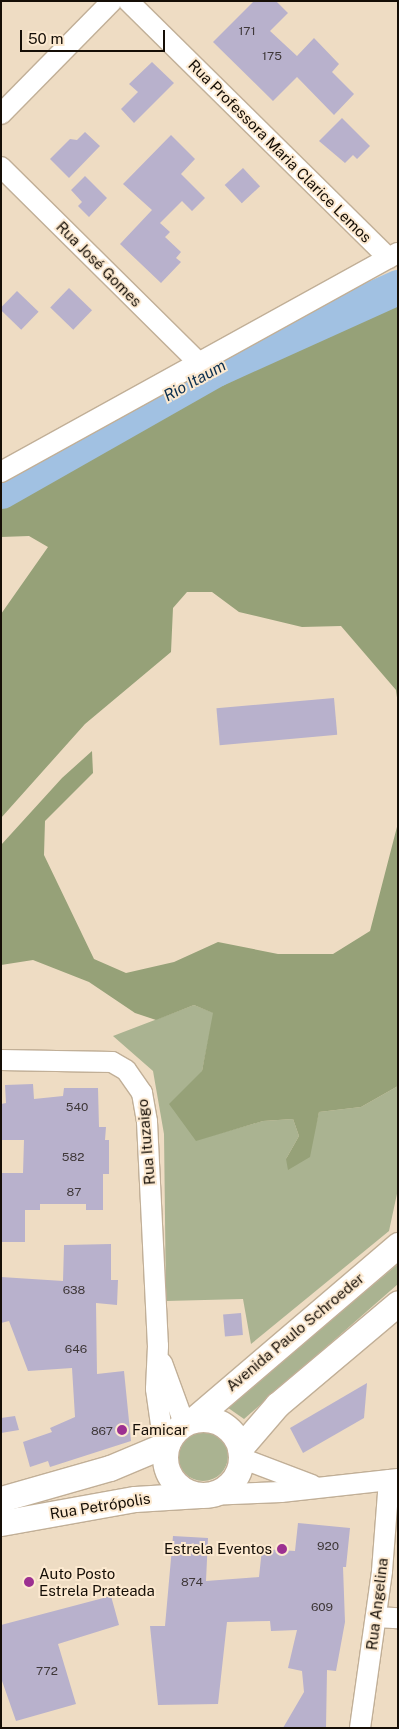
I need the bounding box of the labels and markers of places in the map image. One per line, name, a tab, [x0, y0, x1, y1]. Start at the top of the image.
place label: Famicar	[132, 1421, 188, 1439]
marker: Famicar	[116, 1424, 128, 1436]
place label: Estrela Eventos	[164, 1540, 272, 1558]
marker: Estrela Eventos	[276, 1543, 288, 1555]
place label: Auto Posto Estrela Prateada	[39, 1564, 155, 1599]
marker: Auto Posto Estrela Prateada	[23, 1576, 35, 1588]

